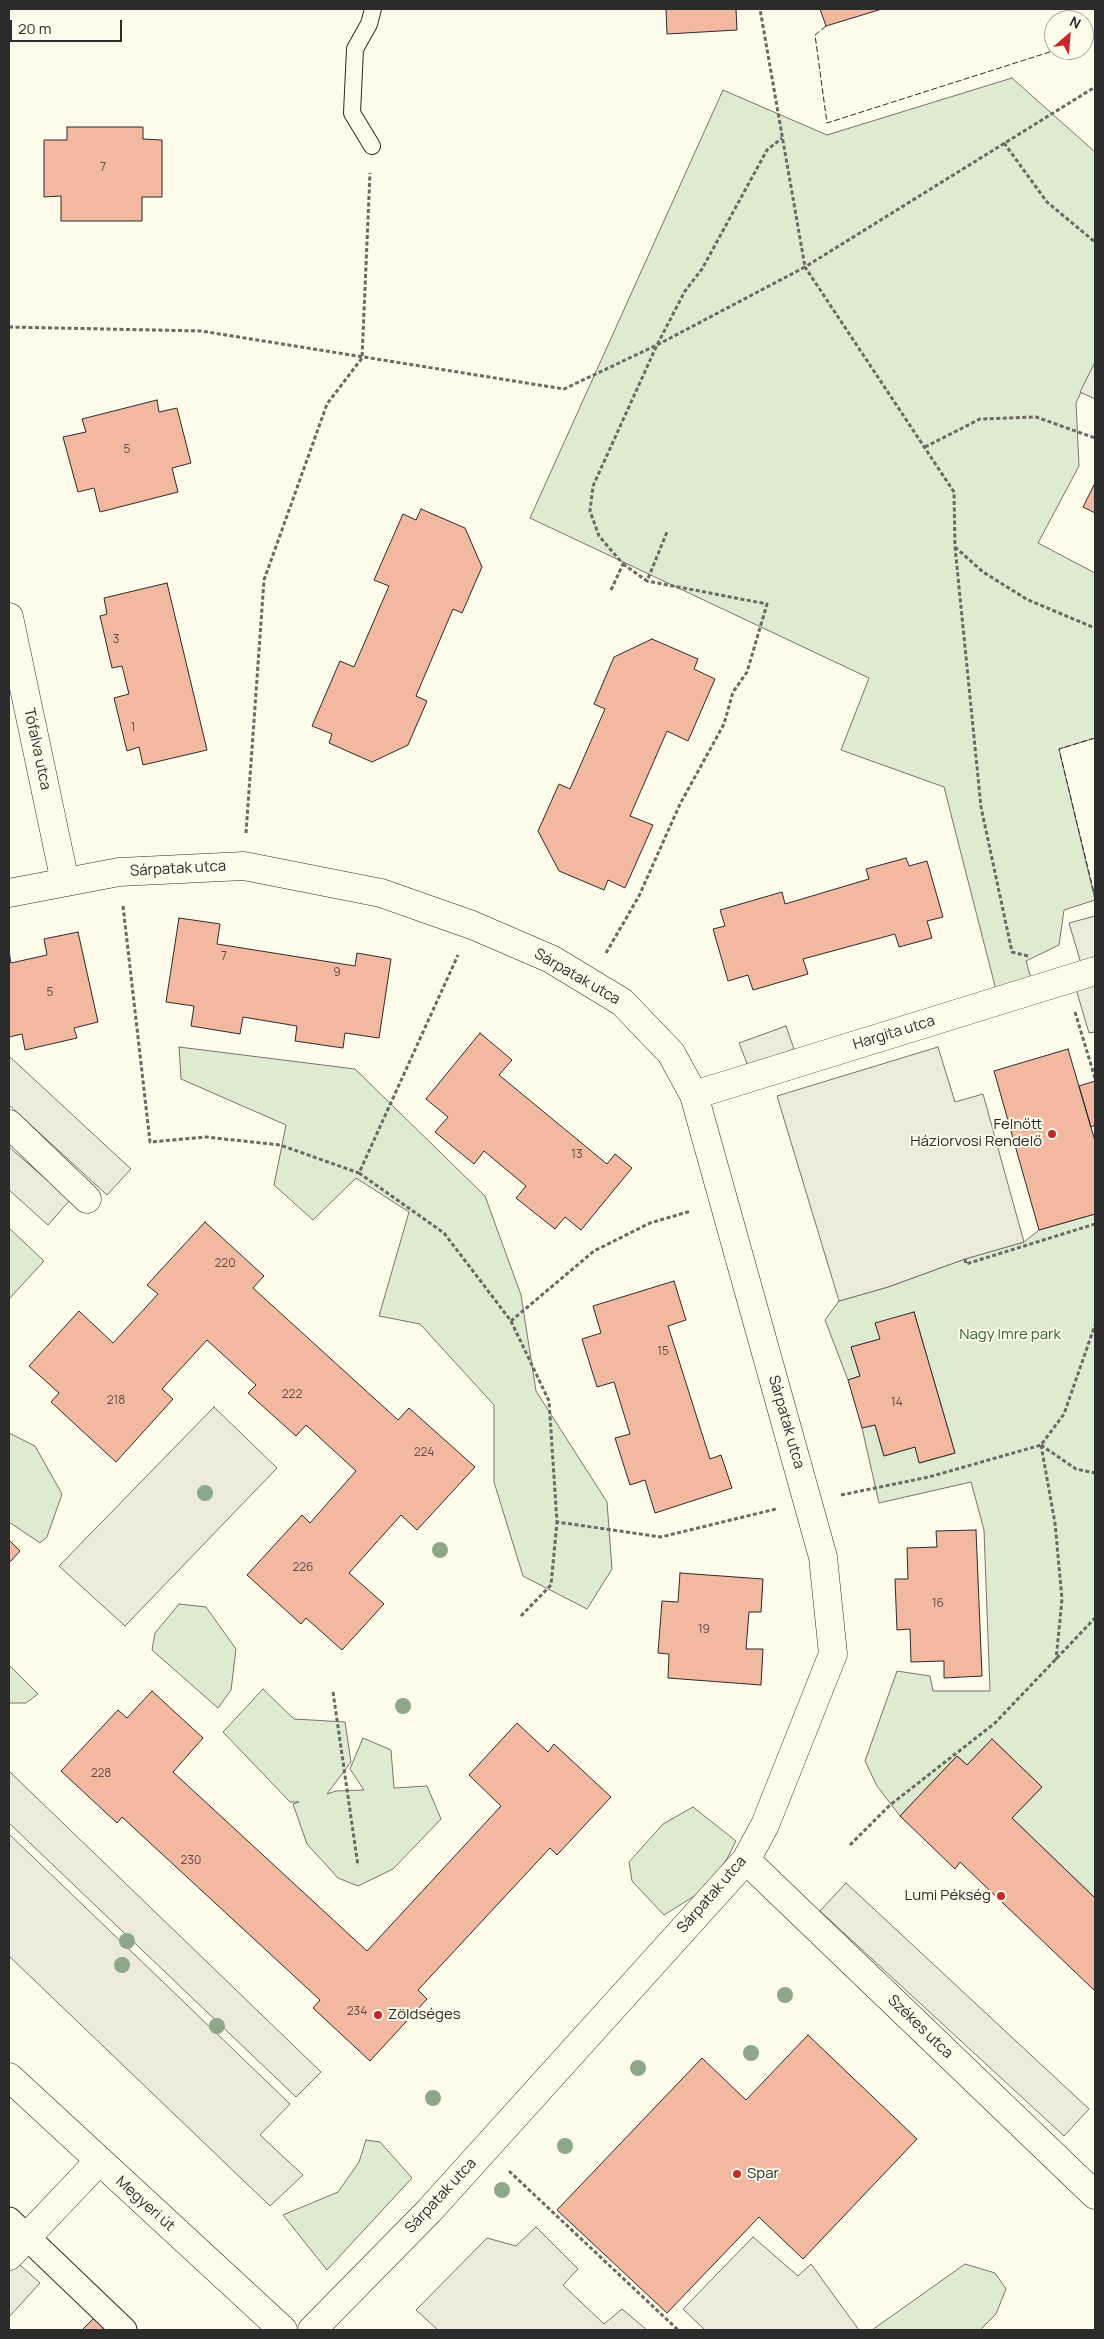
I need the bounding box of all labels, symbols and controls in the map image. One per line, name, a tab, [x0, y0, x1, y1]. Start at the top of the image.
scale bar	[12, 10, 125, 42]
north arrow	[1044, 10, 1094, 60]
text: N	[1067, 11, 1084, 33]
text: 20 m	[18, 18, 51, 39]
house number: 7	[100, 161, 106, 175]
house number: 5	[124, 443, 130, 457]
house number: 3	[113, 633, 119, 647]
street label: Tófalva utca	[20, 706, 54, 792]
house number: 1	[131, 721, 135, 735]
street label: Sárpatak utca	[130, 857, 226, 881]
street label: Sárpatak utca	[531, 945, 623, 1009]
house number: 7	[221, 950, 227, 964]
house number: 9	[333, 966, 341, 980]
house number: 5	[47, 986, 53, 1000]
street label: Hargita utca	[851, 1012, 937, 1054]
place label: Felnőtt Háziorvosi Rendelő	[910, 1116, 1042, 1151]
marker: Felnőtt Háziorvosi Rendelő	[1046, 1128, 1058, 1140]
house number: 13	[571, 1148, 583, 1162]
house number: 220	[215, 1257, 235, 1271]
park label: Nagy Imre park	[959, 1326, 1061, 1344]
house number: 15	[657, 1345, 669, 1359]
street label: Sárpatak utca	[764, 1373, 808, 1471]
house number: 222	[282, 1388, 302, 1402]
house number: 218	[107, 1394, 125, 1408]
house number: 14	[891, 1396, 903, 1410]
house number: 224	[414, 1446, 434, 1460]
house number: 226	[292, 1561, 314, 1575]
house number: 16	[932, 1597, 944, 1611]
house number: 19	[698, 1623, 710, 1637]
house number: 228	[91, 1767, 111, 1781]
street label: Sárpatak utca	[674, 1853, 750, 1937]
house number: 230	[181, 1854, 201, 1868]
place label: Lumi Pékség	[905, 1887, 991, 1905]
marker: Lumi Pékség	[995, 1890, 1007, 1902]
street label: Székes utca	[884, 1991, 956, 2063]
house number: 234	[347, 2005, 367, 2019]
place label: Zöldséges	[388, 2006, 461, 2024]
marker: Zöldséges	[372, 2009, 384, 2021]
street label: Sárpatak utca	[402, 2155, 480, 2237]
place label: Spar	[747, 2165, 779, 2183]
marker: Spar	[731, 2168, 743, 2180]
street label: Megyeri út	[112, 2173, 178, 2235]

